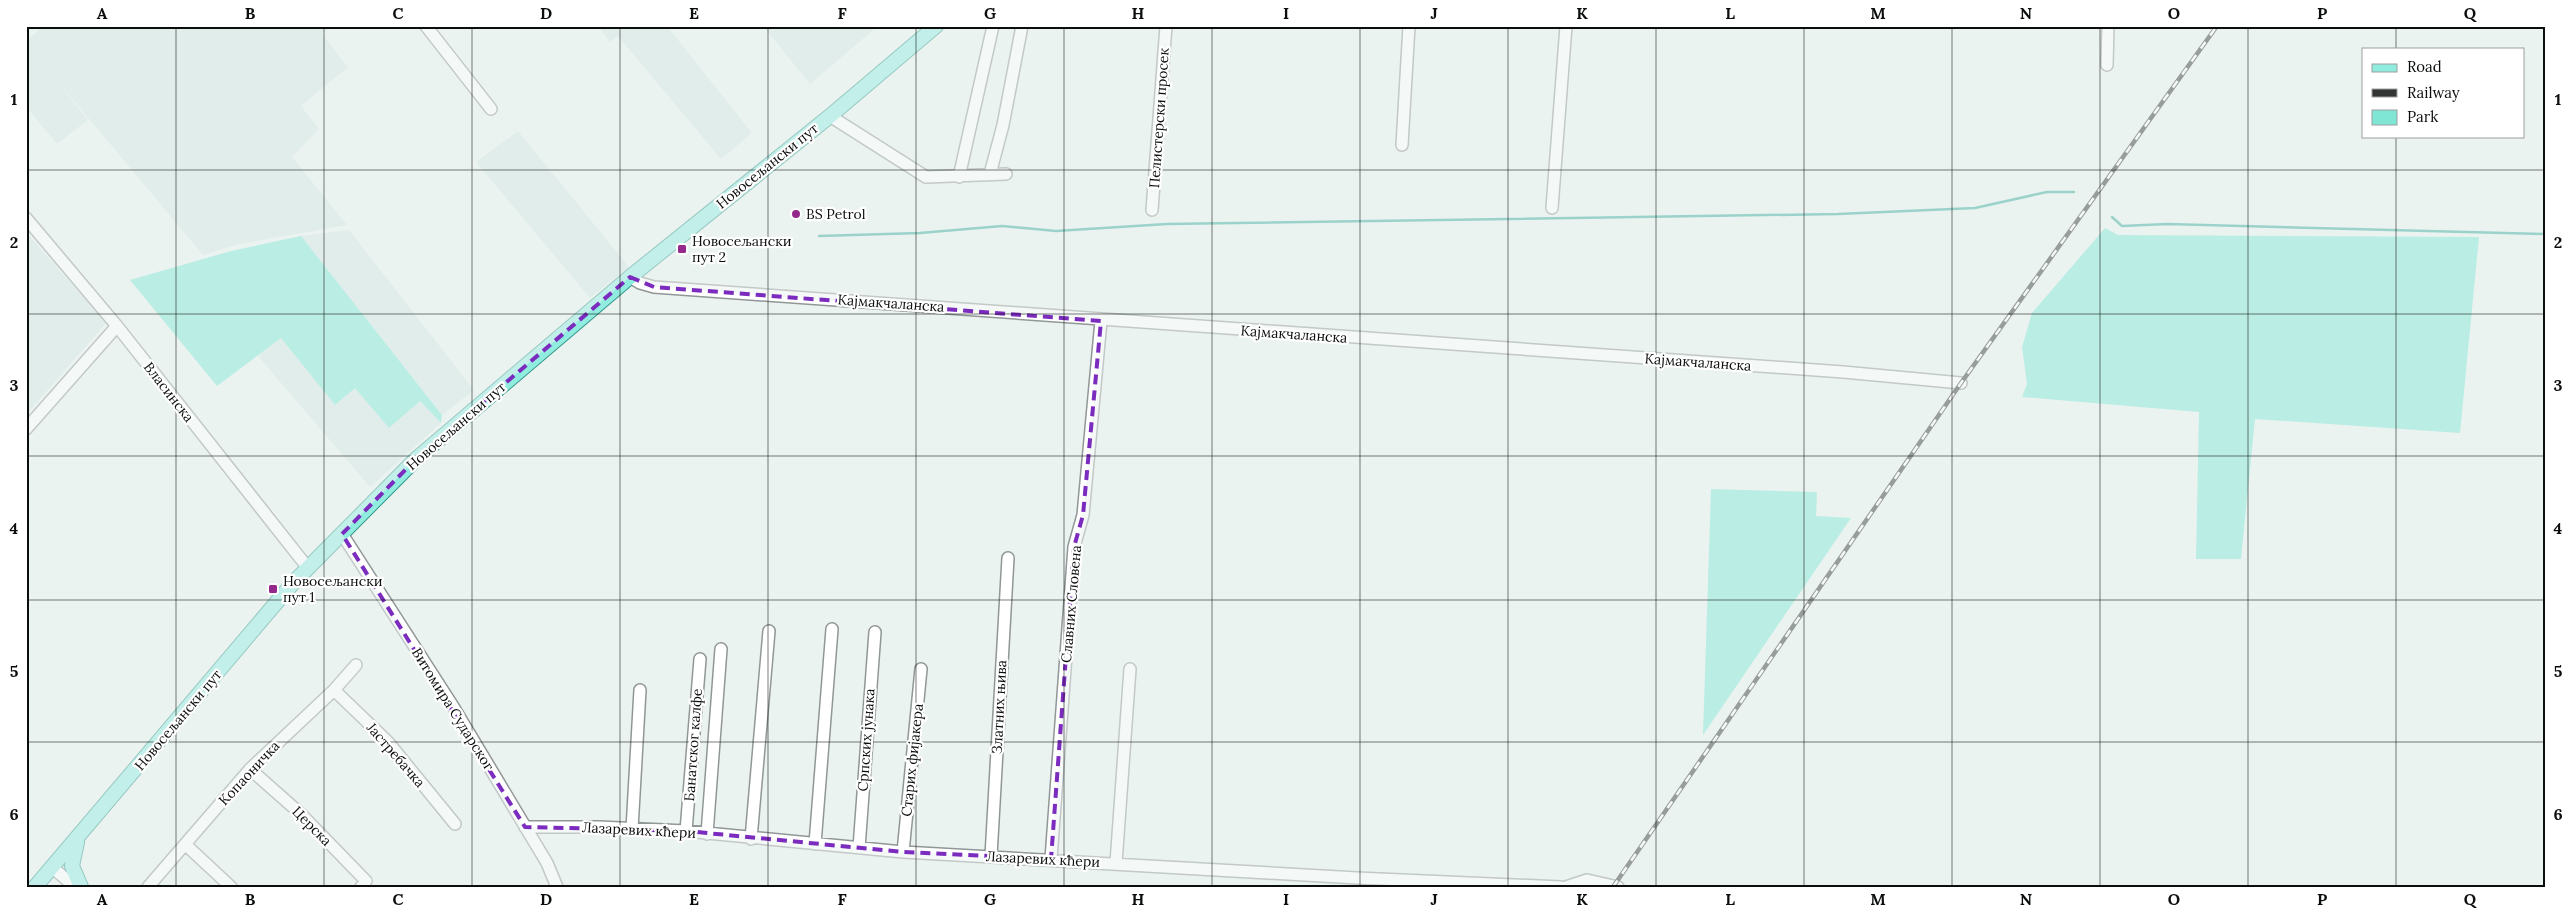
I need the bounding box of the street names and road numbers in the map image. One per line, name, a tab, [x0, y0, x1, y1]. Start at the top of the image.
street label: Пелистерски просек	[1145, 47, 1173, 189]
street label: Новосељански пут	[712, 119, 822, 213]
street label: Кајмакчаланска	[837, 290, 945, 316]
street label: Кајмакчаланска	[1240, 321, 1348, 347]
street label: Кајмакчаланска	[1644, 349, 1752, 375]
street label: Власинска	[140, 358, 198, 426]
street label: Новосељански пут	[403, 378, 509, 474]
street label: Славних Словена	[1057, 544, 1085, 664]
street label: Витомира Сударског	[408, 644, 498, 774]
street label: Златних њива	[988, 660, 1010, 754]
street label: Новосељански пут	[131, 666, 225, 774]
street label: Банатског калфе	[680, 688, 706, 802]
street label: Српских јунака	[853, 688, 879, 792]
street label: Старих фијакера	[897, 703, 927, 817]
street label: Јастребачка	[362, 718, 429, 791]
street label: Копаоничка	[215, 737, 283, 809]
street label: Церска	[288, 802, 336, 850]
street label: Лазаревих кћери	[581, 818, 697, 842]
street label: Лазаревих кћери	[985, 847, 1101, 871]

